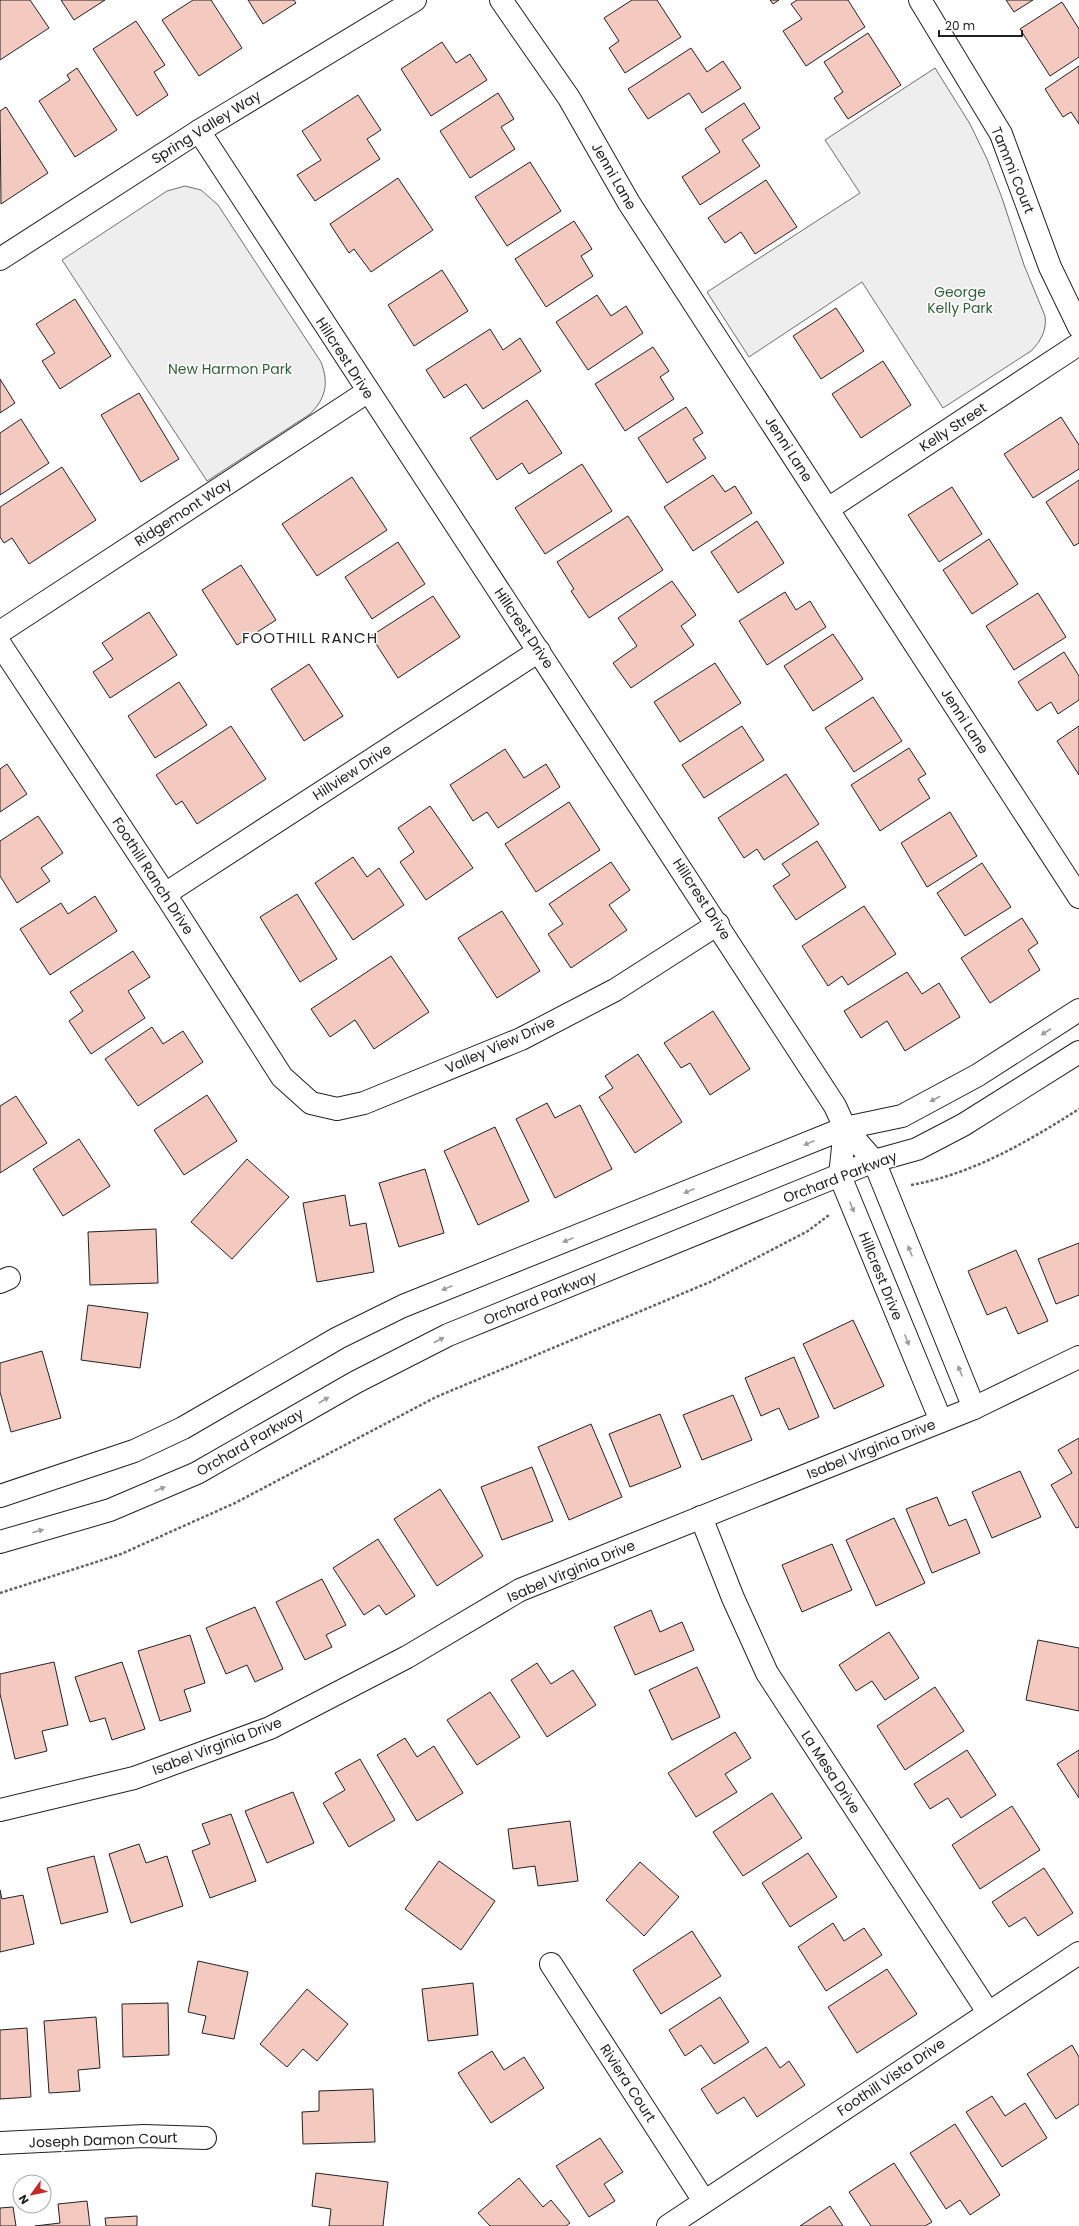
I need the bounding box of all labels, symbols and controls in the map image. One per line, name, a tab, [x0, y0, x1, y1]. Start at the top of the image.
scale bar	[939, 12, 1022, 38]
text: 20 m	[945, 17, 975, 34]
street label: Spring Valley Way	[147, 85, 265, 169]
street label: Tammi Court	[986, 124, 1040, 216]
street label: Jenni Lane	[587, 139, 641, 213]
park label: George Kelly Park	[927, 282, 994, 318]
street label: Hillcrest Drive	[311, 313, 379, 403]
park label: New Harmon Park	[168, 359, 293, 379]
street label: Kelly Street	[915, 398, 991, 456]
street label: Jenni Lane	[760, 412, 818, 486]
street label: Ridgemont Way	[131, 473, 235, 551]
street label: Hillcrest Drive	[490, 584, 559, 673]
district label: FOOTHILL RANCH	[242, 627, 378, 648]
street label: Jenni Lane	[936, 684, 994, 758]
street label: Hillview Drive	[309, 739, 396, 805]
street label: Foothill Ranch Drive	[107, 813, 199, 939]
street label: Hillcrest Drive	[668, 854, 736, 944]
street label: Valley View Drive	[442, 1012, 558, 1078]
one-way arrow	[1040, 1028, 1052, 1035]
one-way arrow	[930, 1096, 941, 1103]
one-way arrow	[803, 1140, 815, 1146]
street label: Orchard Parkway	[780, 1146, 900, 1208]
one-way arrow	[682, 1189, 694, 1195]
one-way arrow	[850, 1201, 856, 1213]
street label: Hillcrest Drive	[854, 1229, 908, 1323]
one-way arrow	[561, 1237, 573, 1243]
one-way arrow	[907, 1245, 913, 1257]
street label: Orchard Parkway	[480, 1266, 600, 1330]
one-way arrow	[441, 1286, 453, 1292]
one-way arrow	[904, 1334, 910, 1345]
one-way arrow	[433, 1337, 444, 1343]
one-way arrow	[956, 1365, 962, 1377]
one-way arrow	[318, 1397, 329, 1404]
street label: Orchard Parkway	[193, 1403, 307, 1481]
street label: Isabel Virginia Drive	[804, 1414, 939, 1484]
one-way arrow	[155, 1486, 166, 1492]
one-way arrow	[32, 1528, 44, 1534]
street label: Isabel Virginia Drive	[504, 1535, 638, 1607]
street label: Isabel Virginia Drive	[149, 1712, 285, 1780]
street label: La Mesa Drive	[797, 1726, 866, 1818]
street label: Foothill Vista Drive	[833, 2033, 949, 2121]
street label: Riviera Court	[595, 2040, 661, 2126]
street label: Joseph Damon Court	[28, 2127, 178, 2153]
north arrow	[12, 2174, 52, 2214]
text: N	[15, 2192, 33, 2207]

